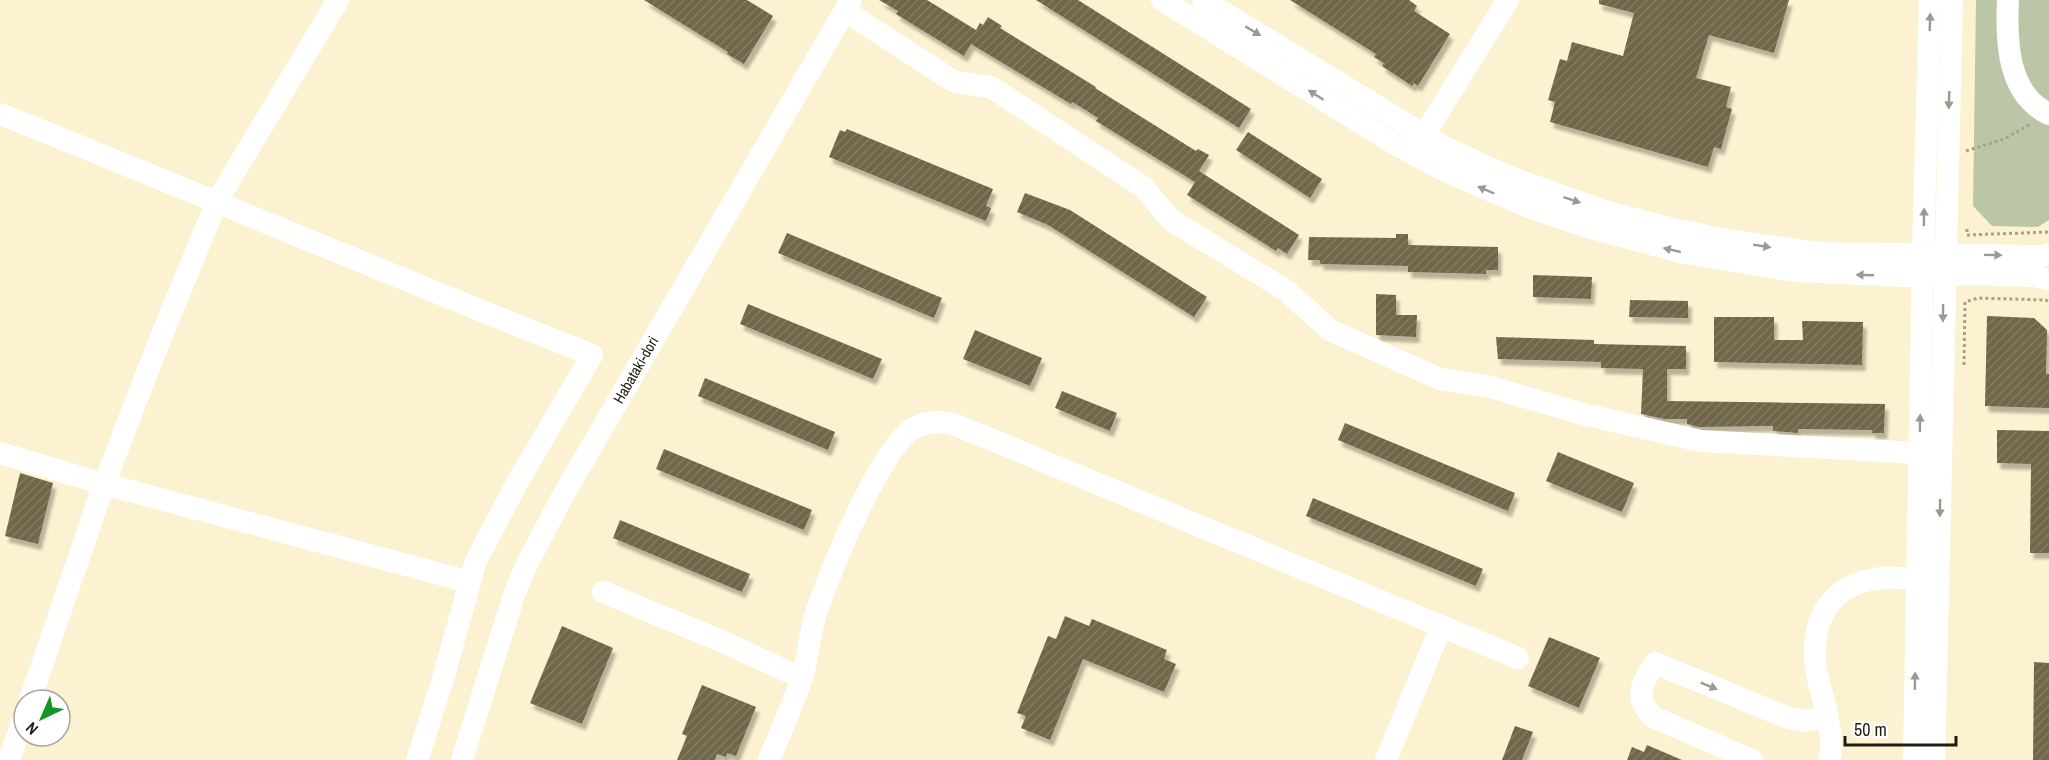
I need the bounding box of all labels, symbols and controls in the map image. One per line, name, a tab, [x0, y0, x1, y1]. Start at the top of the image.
one-way arrow	[1925, 12, 1934, 31]
one-way arrow	[1244, 25, 1261, 36]
one-way arrow	[1308, 90, 1324, 101]
one-way arrow	[1944, 91, 1954, 110]
one-way arrow	[1477, 185, 1495, 195]
one-way arrow	[1563, 196, 1581, 205]
one-way arrow	[1920, 207, 1929, 226]
one-way arrow	[1752, 241, 1771, 250]
one-way arrow	[1662, 244, 1681, 254]
one-way arrow	[1983, 250, 2002, 260]
one-way arrow	[1855, 271, 1874, 280]
one-way arrow	[1938, 304, 1948, 323]
street label: Habataki-dori	[608, 332, 663, 407]
one-way arrow	[1915, 413, 1925, 432]
one-way arrow	[1935, 499, 1944, 518]
one-way arrow	[1911, 671, 1920, 690]
one-way arrow	[1700, 681, 1718, 691]
north arrow	[12, 688, 72, 748]
scale bar	[1845, 709, 1956, 747]
text: 50 m	[1854, 717, 1887, 742]
text: N	[21, 718, 43, 740]

